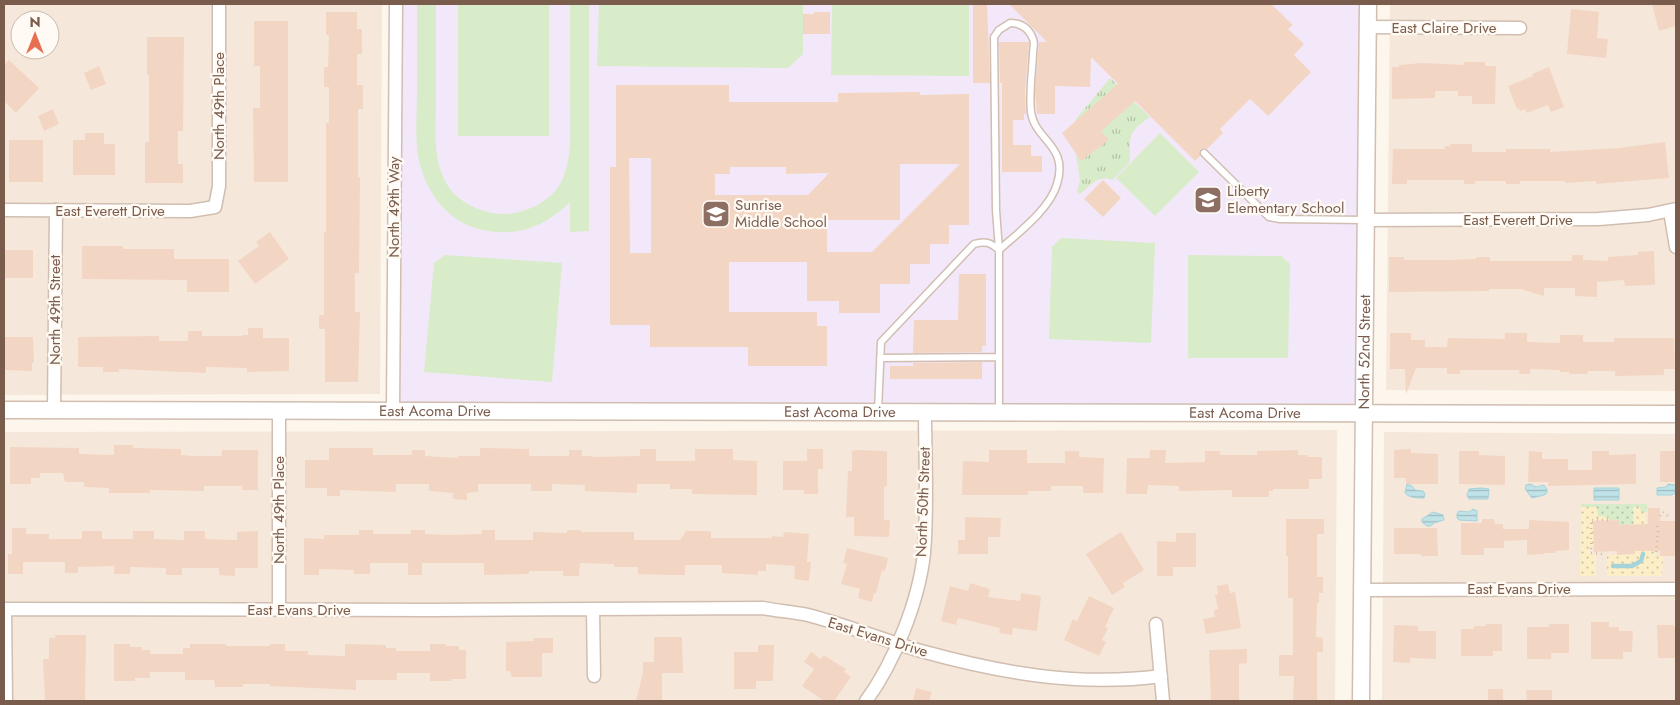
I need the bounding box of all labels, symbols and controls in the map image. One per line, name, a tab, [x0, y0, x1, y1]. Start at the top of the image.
north arrow	[10, 10, 60, 60]
text: N	[29, 12, 41, 32]
street label: East Claire Drive	[1392, 17, 1497, 39]
street label: North 49th Place	[208, 52, 230, 160]
street label: North 49th Way	[383, 156, 405, 258]
place label: Liberty Elementary School	[1227, 180, 1344, 219]
school or university icon: Liberty Elementary School	[1193, 185, 1223, 215]
place label: Sunrise Middle School	[735, 194, 827, 233]
school or university icon: Sunrise Middle School	[701, 199, 731, 229]
street label: East Everett Drive	[55, 200, 165, 222]
street label: East Everett Drive	[1463, 209, 1573, 231]
street label: North 49th Street	[44, 255, 66, 365]
street label: North 52nd Street	[1353, 294, 1376, 410]
street label: East Acoma Drive	[379, 400, 491, 422]
street label: East Acoma Drive	[784, 401, 896, 423]
street label: East Acoma Drive	[1189, 402, 1301, 424]
street label: North 50th Street	[910, 446, 936, 557]
street label: North 49th Place	[268, 456, 290, 564]
street label: East Evans Drive	[1467, 578, 1571, 600]
street label: East Evans Drive	[247, 599, 351, 621]
street label: East Evans Drive	[825, 611, 931, 663]

